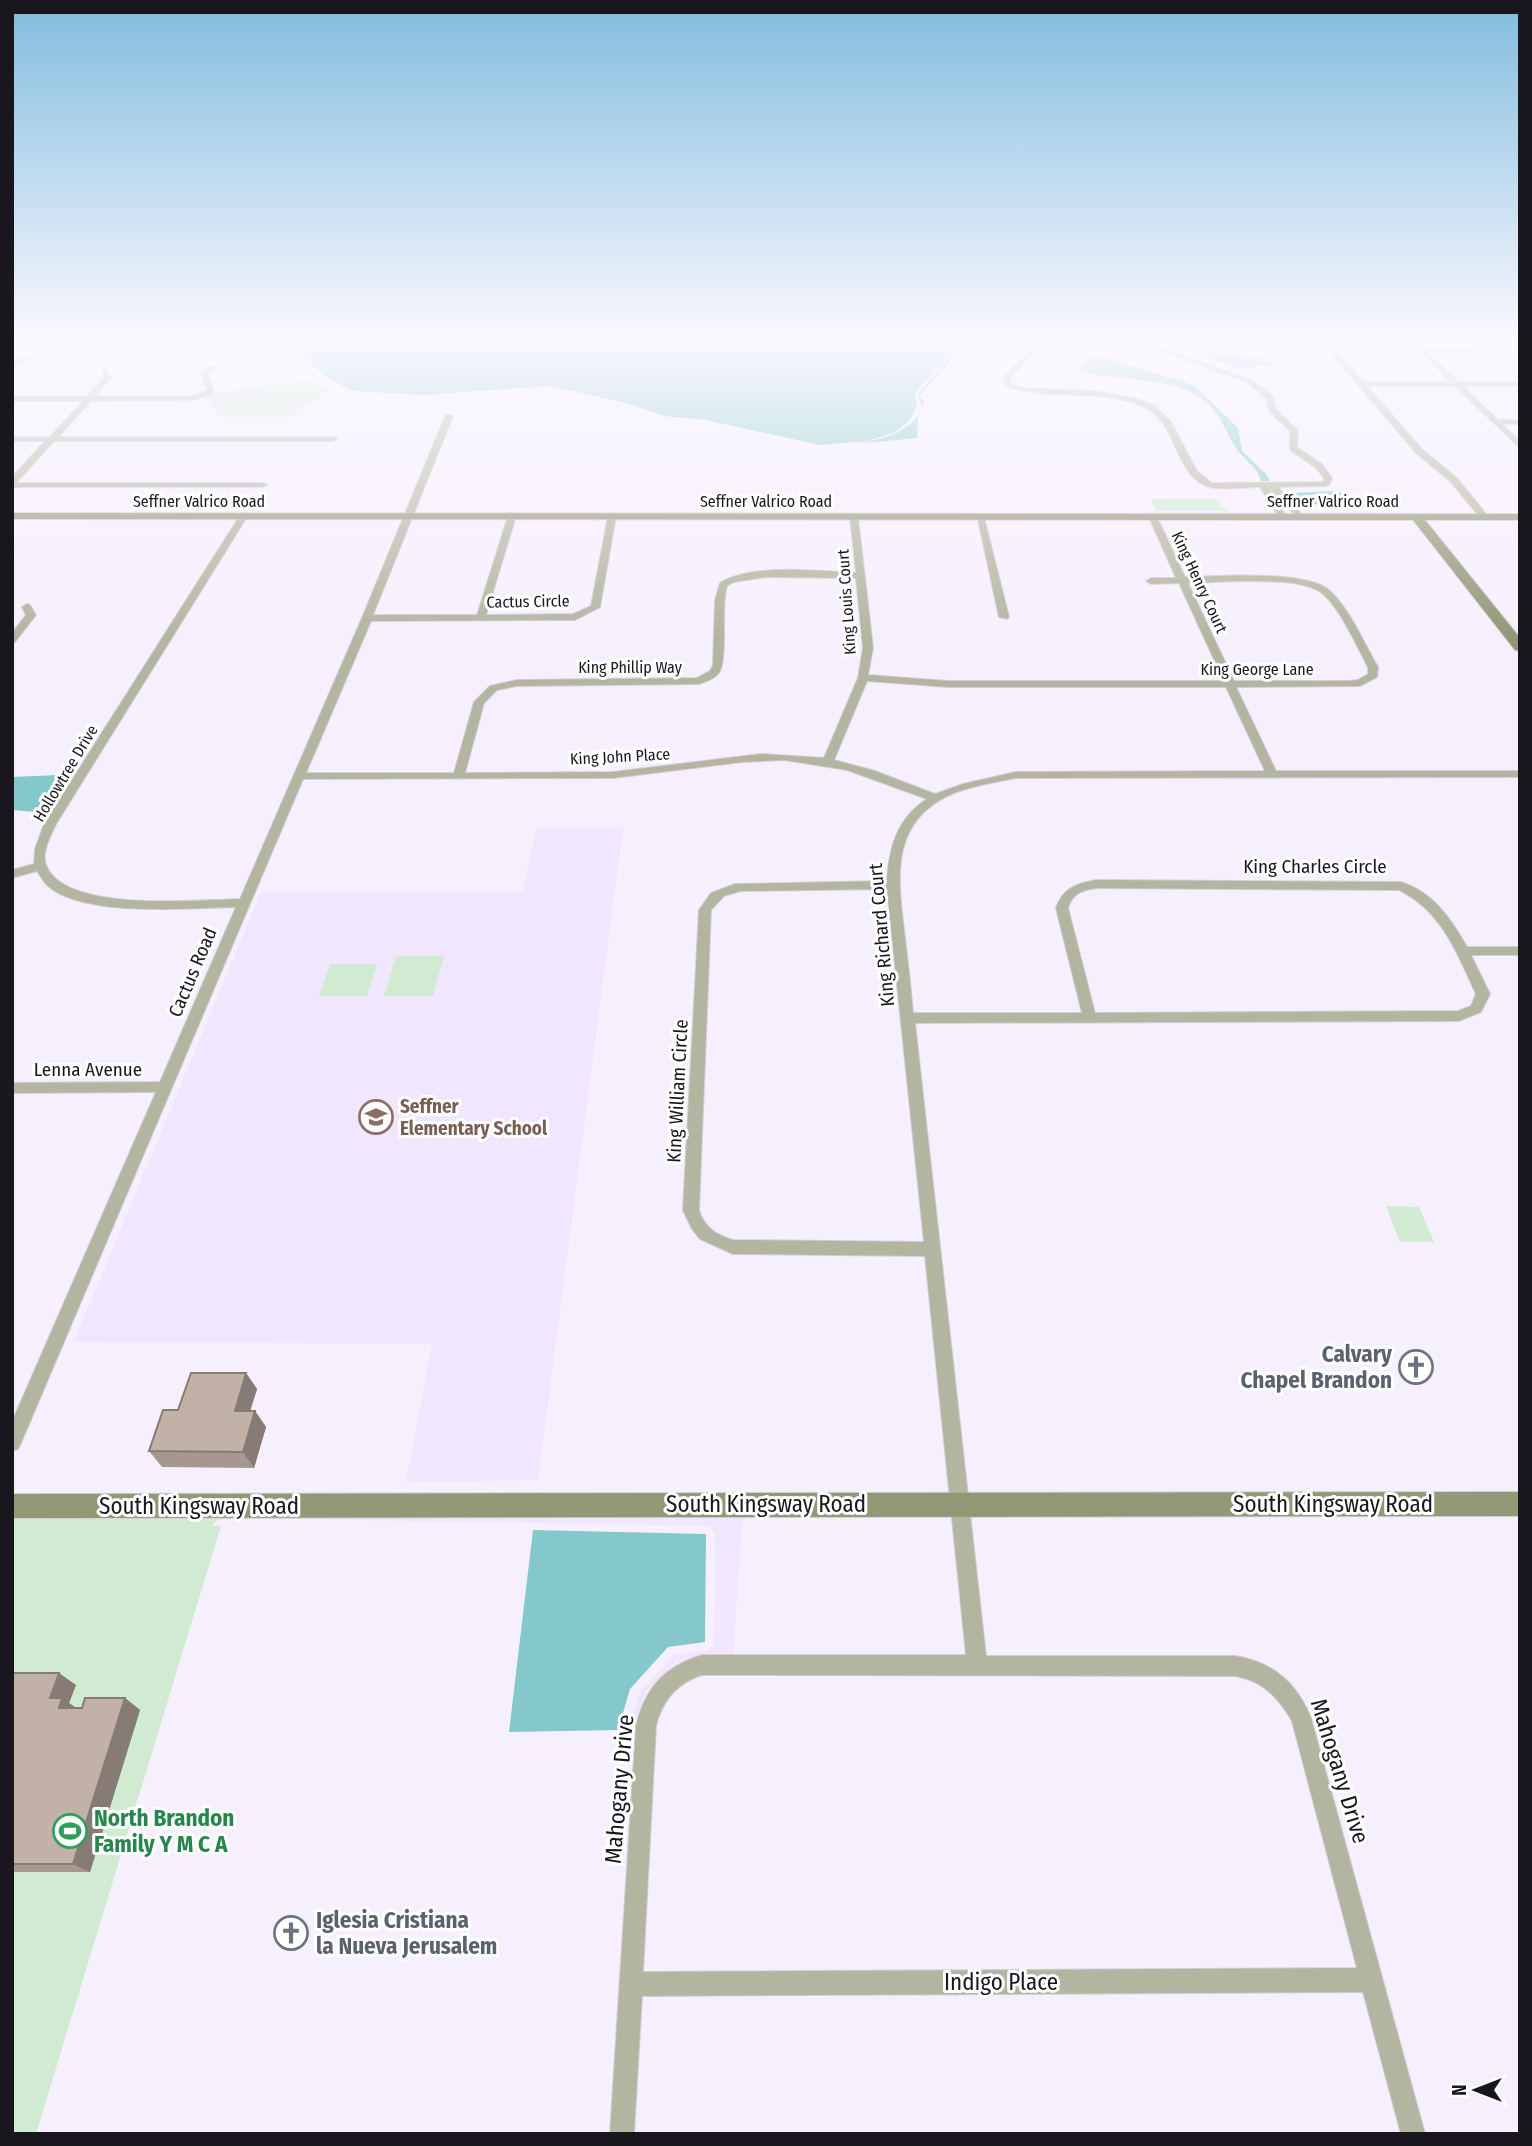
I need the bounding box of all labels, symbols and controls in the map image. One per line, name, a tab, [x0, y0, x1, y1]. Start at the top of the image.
street label: Seffner Valrico Road	[133, 492, 265, 511]
street label: Seffner Valrico Road	[700, 492, 832, 511]
street label: Seffner Valrico Road	[1267, 492, 1399, 511]
street label: King Henry Court	[1168, 528, 1232, 637]
street label: King Louis Court	[833, 548, 860, 655]
street label: Cactus Circle	[486, 591, 570, 612]
street label: King Phillip Way	[578, 658, 683, 677]
street label: King George Lane	[1200, 660, 1314, 679]
street label: Hollowtree Drive	[29, 721, 102, 825]
street label: King John Place	[569, 744, 671, 769]
street label: King Charles Circle	[1243, 855, 1387, 878]
street label: King Richard Court	[864, 862, 899, 1008]
street label: Cactus Road	[163, 924, 222, 1020]
street label: King William Circle	[662, 1019, 693, 1163]
street label: Lenna Avenue	[34, 1058, 142, 1081]
place label: Seffner Elementary School	[400, 1095, 548, 1140]
school or university icon: Seffner Elementary School	[357, 1098, 395, 1136]
place label: Calvary Chapel Brandon	[1241, 1340, 1393, 1394]
church icon: Calvary Chapel Brandon	[1397, 1348, 1435, 1386]
street label: South Kingsway Road	[666, 1490, 866, 1518]
street label: South Kingsway Road	[1233, 1490, 1433, 1518]
street label: South Kingsway Road	[99, 1492, 299, 1520]
street label: Mahogany Drive	[1305, 1695, 1375, 1847]
street label: Mahogany Drive	[599, 1713, 639, 1865]
place label: North Brandon Family Y M C A	[94, 1804, 234, 1858]
sports icon: North Brandon Family Y M C A	[51, 1812, 89, 1850]
place label: Iglesia Cristiana la Nueva Jerusalem	[316, 1906, 497, 1960]
church icon: Iglesia Cristiana la Nueva Jerusalem	[272, 1914, 310, 1952]
street label: Indigo Place	[944, 1968, 1058, 1996]
north arrow	[1441, 2055, 1511, 2125]
text: N	[1448, 2084, 1471, 2096]

